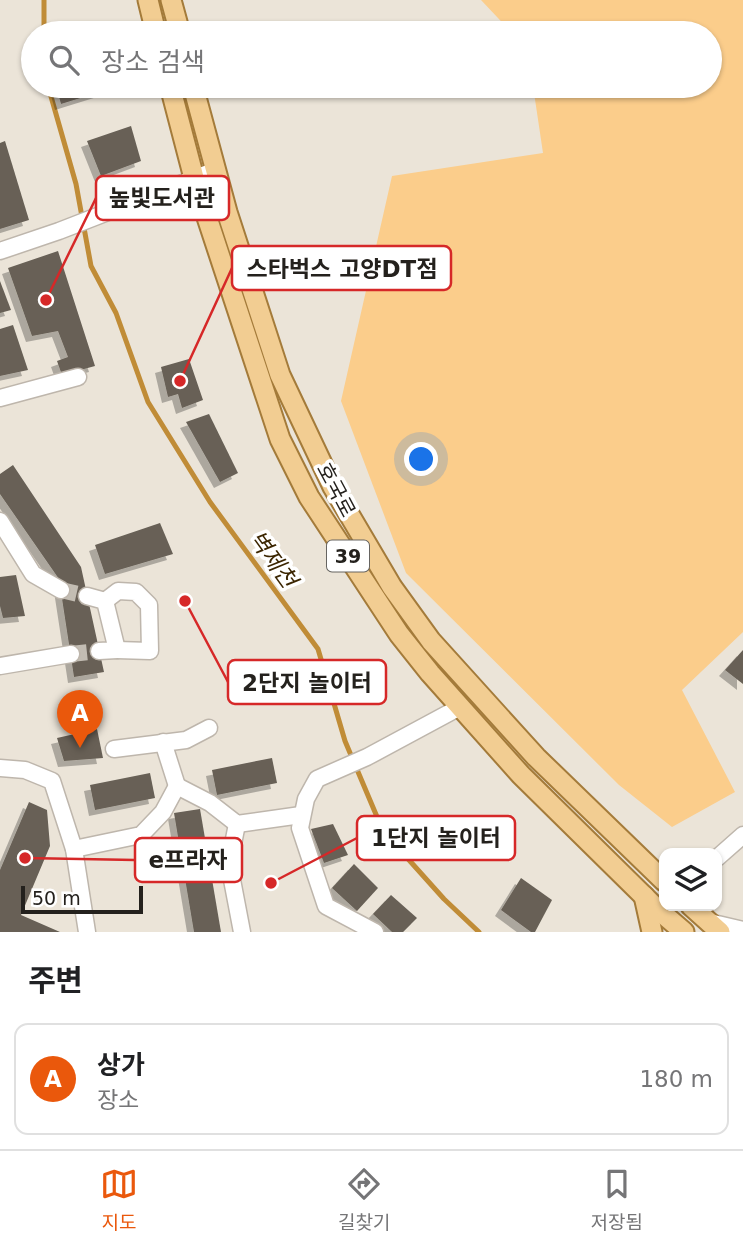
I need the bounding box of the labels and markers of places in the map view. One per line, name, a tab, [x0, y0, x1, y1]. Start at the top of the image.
callout: 높빛도서관	[96, 176, 229, 220]
callout: 스타벅스 고양DT점	[232, 246, 451, 290]
callout: 2단지 놀이터	[228, 660, 386, 704]
pin: A	[57, 690, 103, 748]
callout: 1단지 놀이터	[357, 816, 515, 860]
callout: e프라자	[135, 838, 242, 882]

